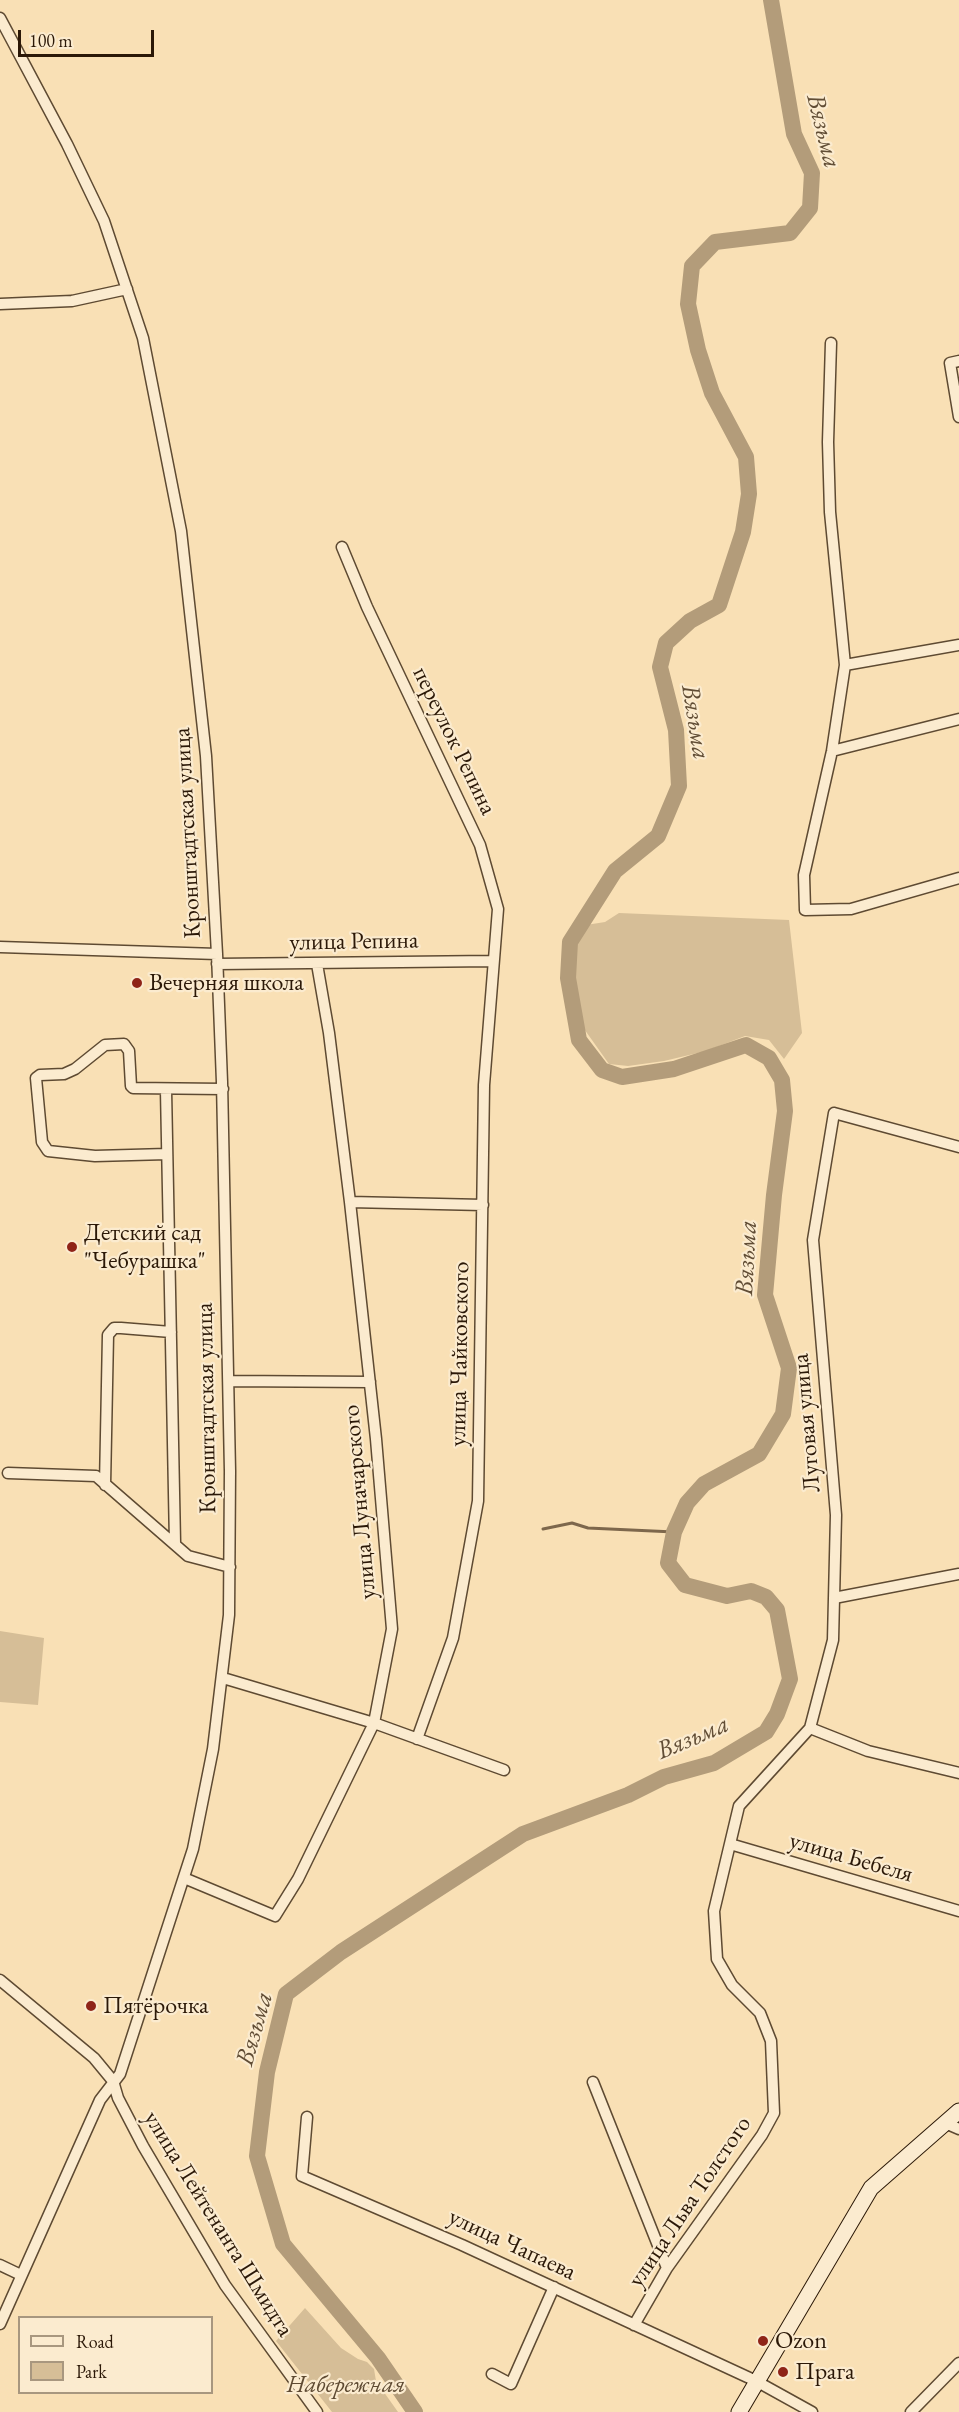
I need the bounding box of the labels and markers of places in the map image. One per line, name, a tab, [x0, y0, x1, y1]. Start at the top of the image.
place label: Вечерняя школа	[149, 969, 304, 997]
marker: Вечерняя школа	[130, 976, 144, 990]
place label: Детский сад "Чебурашка"	[84, 1219, 206, 1275]
marker: Детский сад "Чебурашка"	[65, 1240, 79, 1254]
place label: Пятёрочка	[103, 1992, 209, 2020]
marker: Пятёрочка	[84, 1999, 98, 2013]
place label: Ozon	[775, 2327, 827, 2355]
marker: Ozon	[756, 2334, 770, 2348]
place label: Прага	[795, 2358, 854, 2386]
marker: Прага	[776, 2365, 790, 2379]

